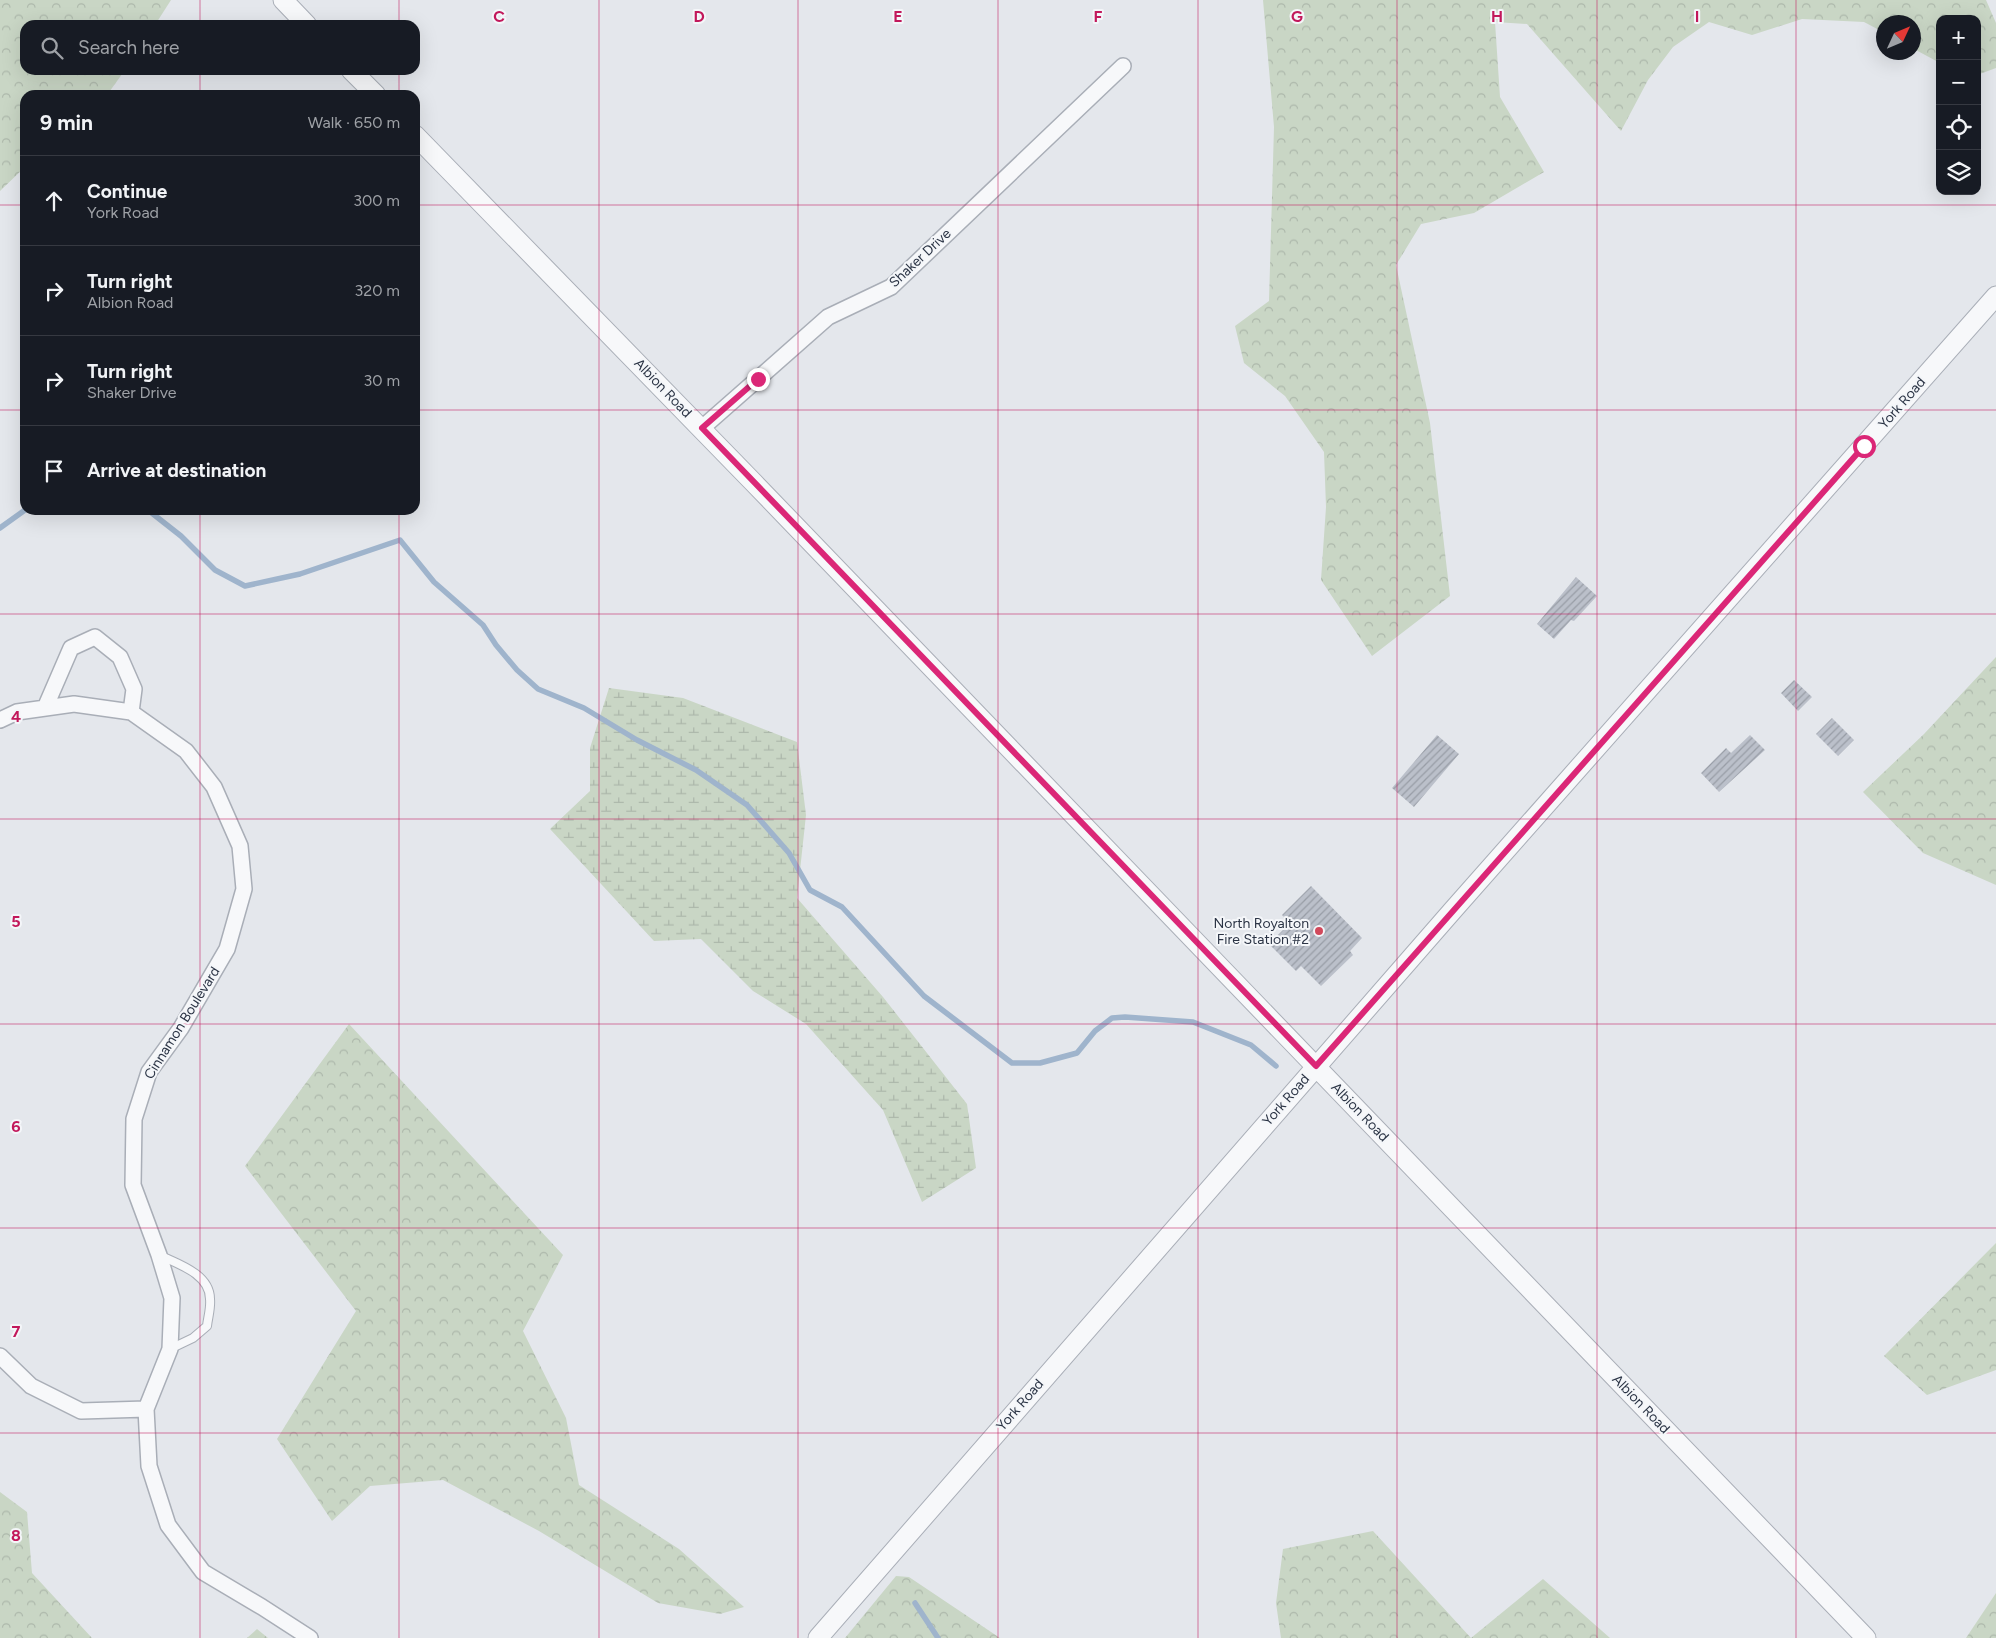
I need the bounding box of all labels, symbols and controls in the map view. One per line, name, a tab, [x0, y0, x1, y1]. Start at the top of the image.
text: C	[493, 7, 505, 26]
text: D	[693, 7, 705, 26]
text: E	[893, 7, 903, 26]
text: F	[1094, 7, 1103, 26]
text: G	[1291, 7, 1303, 26]
text: H	[1491, 7, 1503, 26]
text: I	[1695, 7, 1699, 26]
north arrow	[1876, 15, 1921, 60]
map controls	[1936, 15, 1981, 195]
button: +	[1936, 15, 1981, 60]
search box	[20, 20, 420, 75]
icon: search	[38, 34, 66, 62]
text: Search here	[78, 36, 180, 59]
button: −	[1936, 60, 1981, 105]
button: locate	[1936, 105, 1981, 150]
text: 9 min	[40, 110, 93, 135]
text: Walk · 650 m	[308, 113, 400, 132]
button: layers	[1936, 150, 1981, 195]
text: Continue	[87, 180, 167, 203]
icon: ahead	[40, 187, 68, 215]
text: 300 m	[353, 191, 400, 210]
text: York Road	[87, 203, 159, 222]
street label: Shaker Drive	[886, 225, 955, 291]
text: Turn right	[87, 270, 173, 293]
icon: right	[40, 277, 68, 305]
text: 320 m	[355, 281, 400, 300]
text: Albion Road	[87, 293, 173, 312]
street label: Albion Road	[631, 355, 695, 421]
text: Turn right	[87, 360, 173, 383]
icon: right	[40, 367, 68, 395]
route end	[747, 368, 770, 391]
text: 30 m	[363, 371, 400, 390]
street label: York Road	[1875, 374, 1929, 432]
text: Shaker Drive	[87, 383, 177, 402]
route start	[1853, 435, 1876, 458]
icon: arrive	[40, 457, 68, 485]
text: Arrive at destination	[87, 459, 266, 482]
text: 4	[11, 707, 21, 726]
text: 5	[11, 912, 21, 931]
place label: North Royalton Fire Station #2	[1213, 915, 1309, 948]
marker: North Royalton Fire Station #2	[1313, 925, 1325, 937]
street label: Cinnamon Boulevard	[140, 964, 224, 1082]
street label: York Road	[1259, 1071, 1313, 1129]
street label: Albion Road	[1328, 1079, 1392, 1145]
text: 6	[11, 1117, 21, 1136]
text: 7	[12, 1322, 21, 1341]
street label: Albion Road	[1609, 1371, 1673, 1437]
street label: York Road	[993, 1376, 1047, 1434]
text: 8	[11, 1526, 21, 1545]

